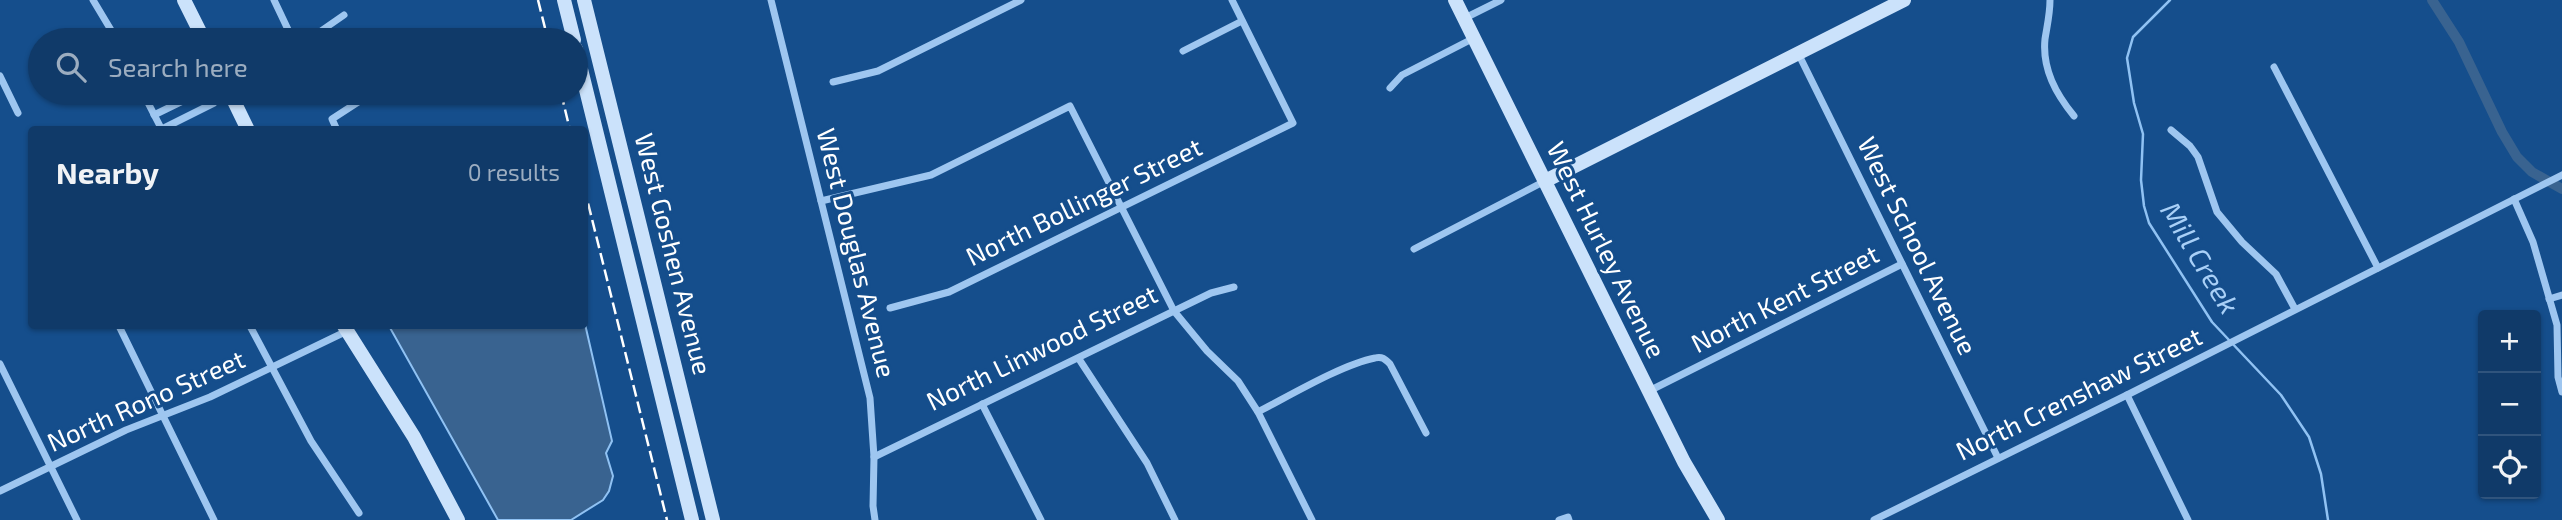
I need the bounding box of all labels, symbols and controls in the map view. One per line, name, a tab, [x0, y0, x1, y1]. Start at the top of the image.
search box	[28, 28, 588, 105]
icon: search	[52, 48, 90, 86]
text: Search here	[108, 51, 248, 82]
street label: West Douglas Avenue	[811, 125, 903, 381]
street label: West Goshen Avenue	[629, 130, 719, 378]
street label: North Bollinger Street	[960, 130, 1206, 271]
street label: West School Avenue	[1852, 131, 1985, 359]
street label: West Hurley Avenue	[1542, 136, 1673, 363]
text: Nearby	[56, 154, 159, 190]
text: 0 results	[468, 158, 560, 186]
water label: Mill Creek	[2154, 195, 2248, 320]
street label: North Kent Street	[1685, 237, 1883, 358]
street label: North Linwood Street	[921, 277, 1162, 416]
map controls	[2478, 310, 2541, 499]
button: +	[2478, 310, 2541, 373]
street label: North Crenshaw Street	[1950, 320, 2206, 466]
street label: North Rono Street	[42, 342, 249, 457]
button: −	[2478, 373, 2541, 436]
button: locate	[2478, 436, 2541, 499]

